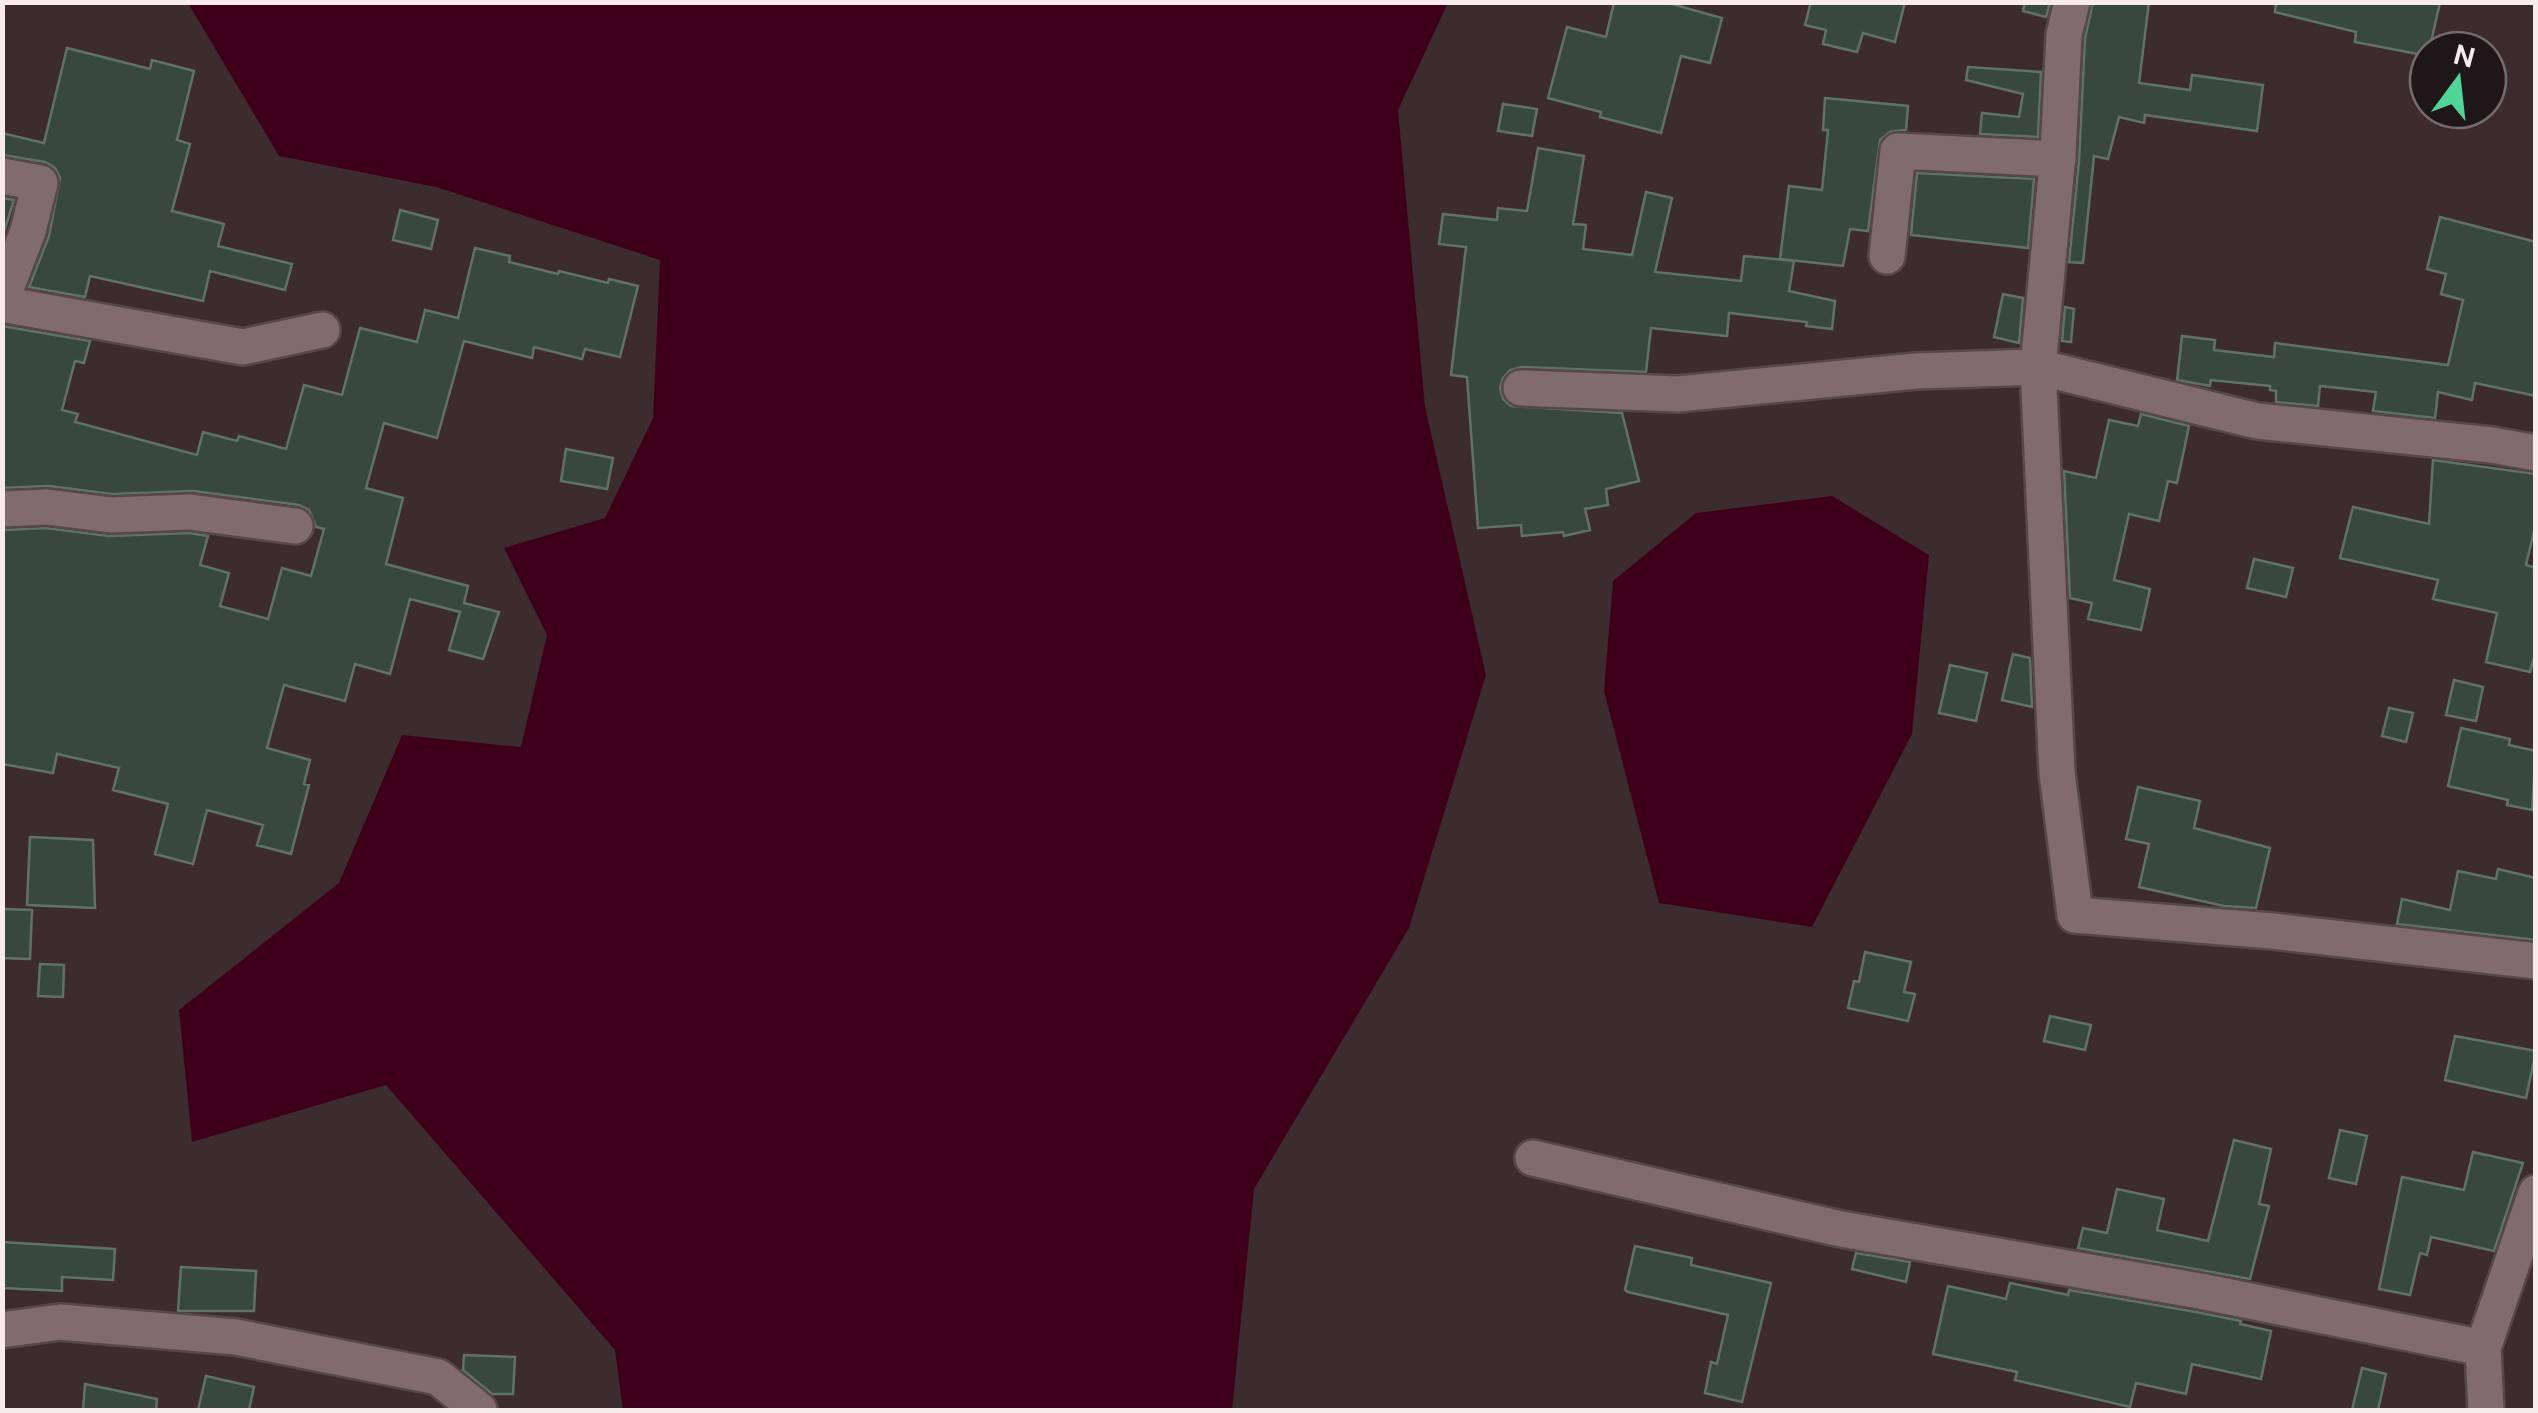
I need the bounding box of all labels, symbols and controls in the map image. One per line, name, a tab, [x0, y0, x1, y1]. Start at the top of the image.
north arrow	[2408, 30, 2508, 130]
text: N	[2450, 36, 2479, 77]

